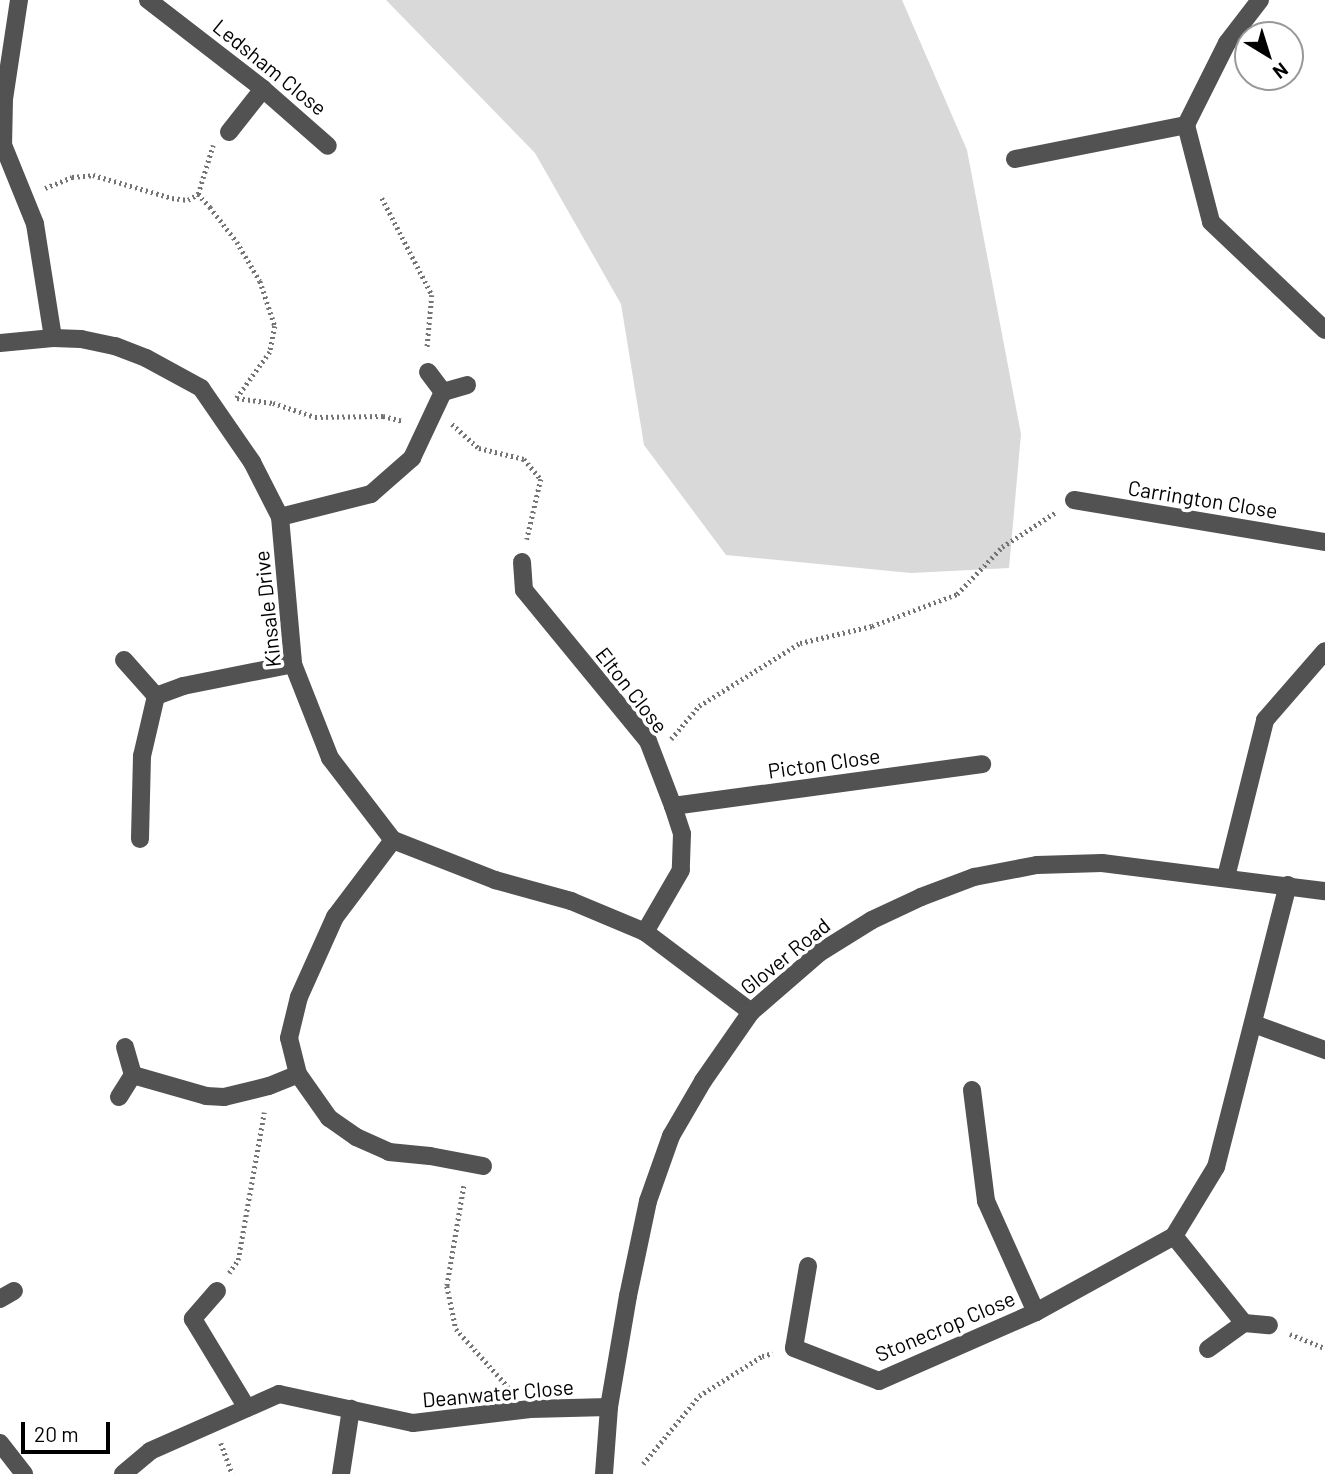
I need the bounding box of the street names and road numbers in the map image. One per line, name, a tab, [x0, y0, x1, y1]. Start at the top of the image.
street label: Ledsham Close	[208, 14, 332, 120]
street label: Carrington Close	[1126, 475, 1280, 523]
street label: Kinsale Drive	[248, 549, 286, 669]
street label: Elton Close	[591, 642, 673, 738]
street label: Picton Close	[766, 743, 882, 783]
street label: Glover Road	[735, 912, 835, 1000]
street label: Stonecrop Close	[871, 1285, 1019, 1367]
street label: Deanwater Close	[421, 1374, 575, 1412]

